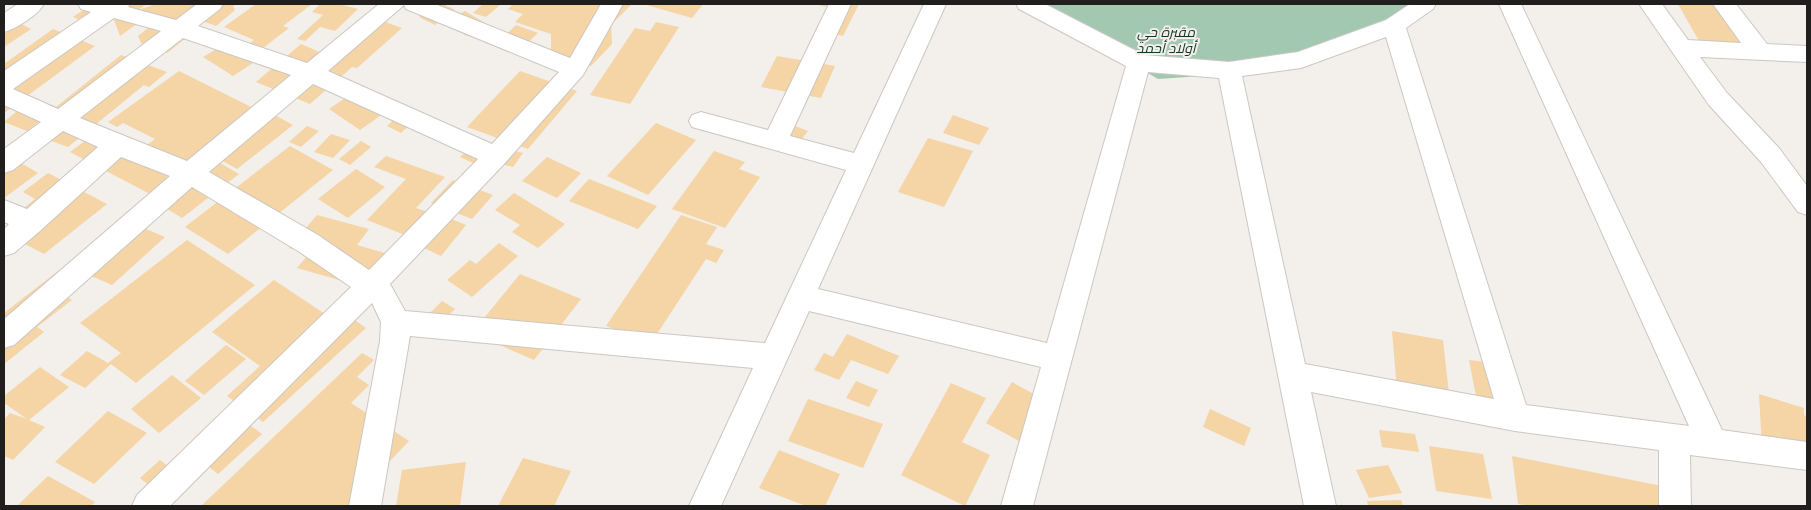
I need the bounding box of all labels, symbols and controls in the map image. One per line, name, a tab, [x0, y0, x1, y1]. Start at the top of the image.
park label: مقبرة حي أولاد أحمد	[1136, 24, 1199, 57]

